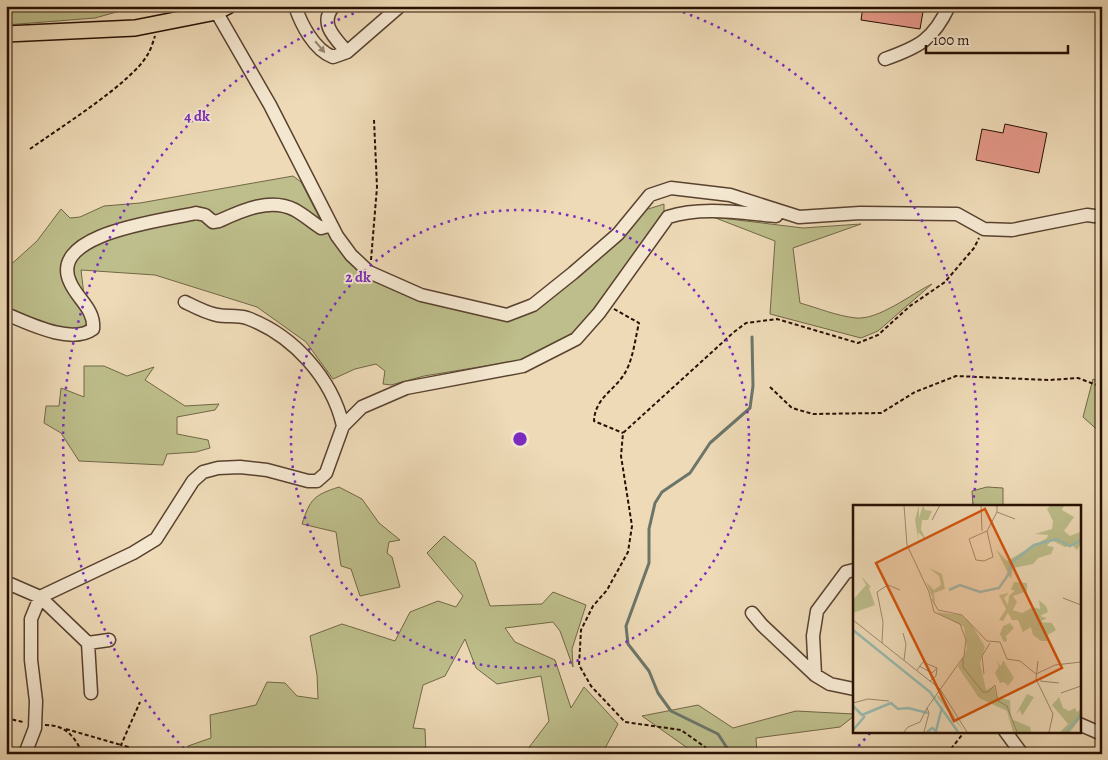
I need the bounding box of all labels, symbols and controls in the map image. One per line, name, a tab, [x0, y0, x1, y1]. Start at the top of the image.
scale bar	[926, 22, 1068, 54]
text: 100 m	[933, 30, 970, 50]
one-way arrow	[314, 40, 325, 53]
text: 4 dk	[184, 106, 210, 126]
text: 2 dk	[345, 267, 371, 287]
centre of rings	[511, 430, 529, 448]
inset map	[853, 505, 1080, 732]

